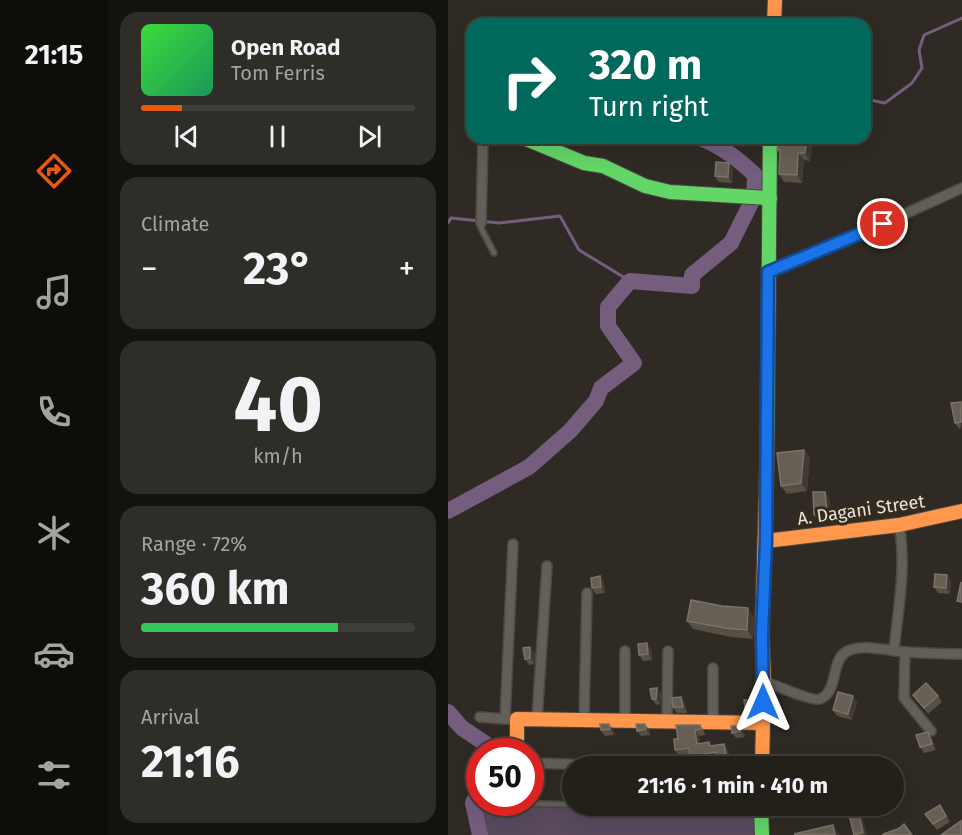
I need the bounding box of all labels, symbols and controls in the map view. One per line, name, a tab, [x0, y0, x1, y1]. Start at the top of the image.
text: Open Road	[231, 34, 341, 61]
text: 21:15	[25, 39, 83, 71]
text: 320 m	[589, 40, 702, 90]
icon: right	[490, 42, 568, 120]
text: Tom Ferris	[231, 61, 325, 85]
text: Turn right	[589, 91, 709, 123]
icon: previous	[170, 120, 203, 153]
icon: pause	[261, 120, 294, 153]
icon: next	[353, 120, 386, 153]
icon: directions	[33, 150, 75, 192]
pin	[857, 198, 908, 249]
icon: arrive	[866, 207, 899, 240]
text: Climate	[141, 212, 209, 236]
text: 23°	[243, 242, 313, 296]
text: −	[141, 249, 158, 289]
text: +	[399, 249, 415, 289]
icon: music	[33, 271, 75, 313]
text: 40	[233, 358, 323, 452]
icon: phone	[33, 391, 75, 433]
text: km/h	[253, 444, 303, 468]
street label: A. Dagani Street	[796, 490, 927, 530]
icon: climate	[33, 512, 75, 554]
text: Range · 72%	[141, 532, 247, 556]
text: 360 km	[141, 562, 290, 616]
icon: car	[33, 633, 75, 675]
position arrow	[731, 670, 795, 734]
text: Arrival	[141, 705, 200, 729]
text: 21:16	[141, 735, 240, 789]
speed limit sign: 50	[466, 738, 544, 816]
icon: filters	[33, 754, 75, 796]
text: 21:16 · 1 min · 410 m	[638, 772, 828, 799]

